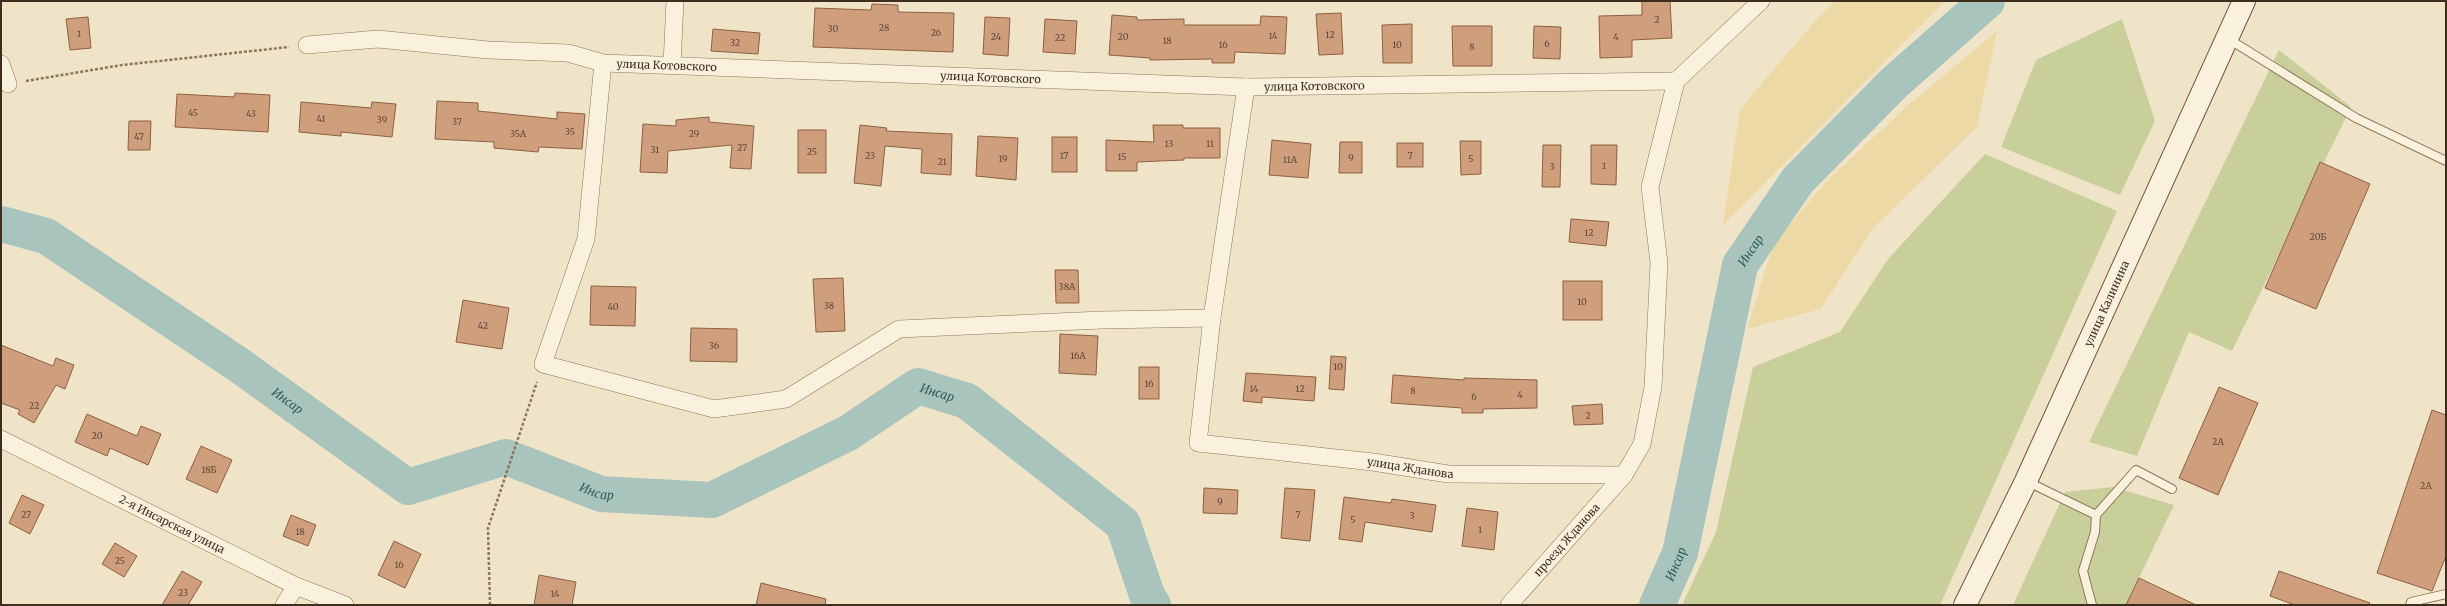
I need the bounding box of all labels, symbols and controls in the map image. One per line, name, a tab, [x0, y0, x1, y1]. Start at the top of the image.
house number: 2	[1654, 14, 1660, 25]
house number: 28	[879, 22, 889, 33]
house number: 30	[828, 23, 839, 34]
house number: 26	[931, 27, 942, 38]
house number: 1	[77, 28, 81, 39]
house number: 12	[1325, 29, 1335, 40]
house number: 14	[1268, 30, 1278, 41]
house number: 24	[991, 31, 1002, 42]
house number: 20	[1118, 31, 1129, 42]
house number: 4	[1613, 31, 1619, 42]
house number: 22	[1055, 32, 1065, 43]
house number: 18	[1162, 35, 1172, 46]
house number: 32	[730, 37, 740, 48]
house number: 6	[1544, 38, 1550, 49]
house number: 16	[1218, 39, 1228, 50]
house number: 10	[1392, 39, 1402, 50]
house number: 8	[1469, 41, 1475, 52]
street label: улица Котовского	[616, 57, 718, 74]
street label: улица Котовского	[940, 69, 1042, 86]
street label: улица Котовского	[1264, 78, 1365, 94]
house number: 45	[188, 107, 198, 118]
house number: 43	[246, 108, 256, 119]
house number: 41	[317, 113, 325, 124]
house number: 39	[377, 114, 387, 125]
house number: 37	[452, 116, 462, 127]
house number: 35	[565, 126, 575, 137]
house number: 35А	[510, 128, 527, 139]
house number: 29	[689, 128, 699, 139]
house number: 47	[134, 131, 144, 142]
house number: 13	[1165, 138, 1173, 149]
house number: 11	[1206, 138, 1214, 149]
house number: 27	[737, 142, 747, 153]
house number: 31	[651, 144, 659, 155]
house number: 25	[807, 146, 817, 157]
house number: 23	[865, 150, 875, 161]
house number: 17	[1060, 150, 1068, 161]
house number: 7	[1407, 150, 1413, 161]
house number: 15	[1117, 151, 1127, 162]
house number: 9	[1348, 152, 1354, 163]
house number: 19	[998, 153, 1008, 164]
house number: 5	[1468, 153, 1474, 164]
house number: 11А	[1283, 154, 1298, 165]
house number: 21	[937, 156, 947, 167]
house number: 1	[1602, 160, 1606, 171]
house number: 3	[1549, 161, 1555, 172]
house number: 12	[1584, 227, 1594, 238]
water label: Инсар	[1734, 231, 1766, 269]
house number: 20Б	[2310, 231, 2326, 242]
street label: улица Калинина	[2081, 258, 2132, 349]
house number: 38А	[1059, 281, 1076, 292]
house number: 10	[1577, 296, 1587, 307]
house number: 38	[824, 300, 834, 311]
house number: 40	[607, 301, 619, 312]
house number: 42	[478, 320, 488, 331]
house number: 36	[709, 340, 720, 351]
house number: 16А	[1070, 350, 1086, 361]
house number: 10	[1333, 361, 1343, 372]
house number: 16	[1144, 378, 1154, 389]
water label: Инсар	[918, 380, 957, 404]
house number: 14	[1249, 383, 1259, 394]
house number: 12	[1295, 383, 1305, 394]
water label: Инсар	[269, 384, 307, 417]
house number: 8	[1410, 385, 1416, 396]
house number: 4	[1517, 389, 1523, 400]
house number: 6	[1471, 391, 1477, 402]
house number: 22	[29, 400, 39, 411]
house number: 2	[1585, 410, 1591, 421]
house number: 20	[92, 430, 103, 441]
house number: 2А	[2212, 436, 2225, 447]
street label: улица Жданова	[1366, 454, 1454, 481]
house number: 18Б	[201, 464, 217, 475]
water label: Инсар	[578, 479, 615, 502]
house number: 2А	[2420, 480, 2433, 491]
street label: 2-я Инсарская улица	[117, 492, 227, 556]
house number: 9	[1217, 496, 1223, 507]
street label: проезд Жданова	[1531, 500, 1603, 579]
house number: 27	[21, 509, 31, 520]
house number: 7	[1295, 509, 1301, 520]
house number: 3	[1409, 510, 1415, 521]
house number: 5	[1350, 514, 1356, 525]
house number: 1	[1478, 524, 1482, 535]
house number: 18	[295, 526, 305, 537]
water label: Инсар	[1661, 546, 1689, 583]
house number: 25	[115, 555, 125, 566]
house number: 16	[394, 559, 404, 570]
house number: 23	[178, 587, 188, 598]
house number: 14	[550, 588, 560, 599]

